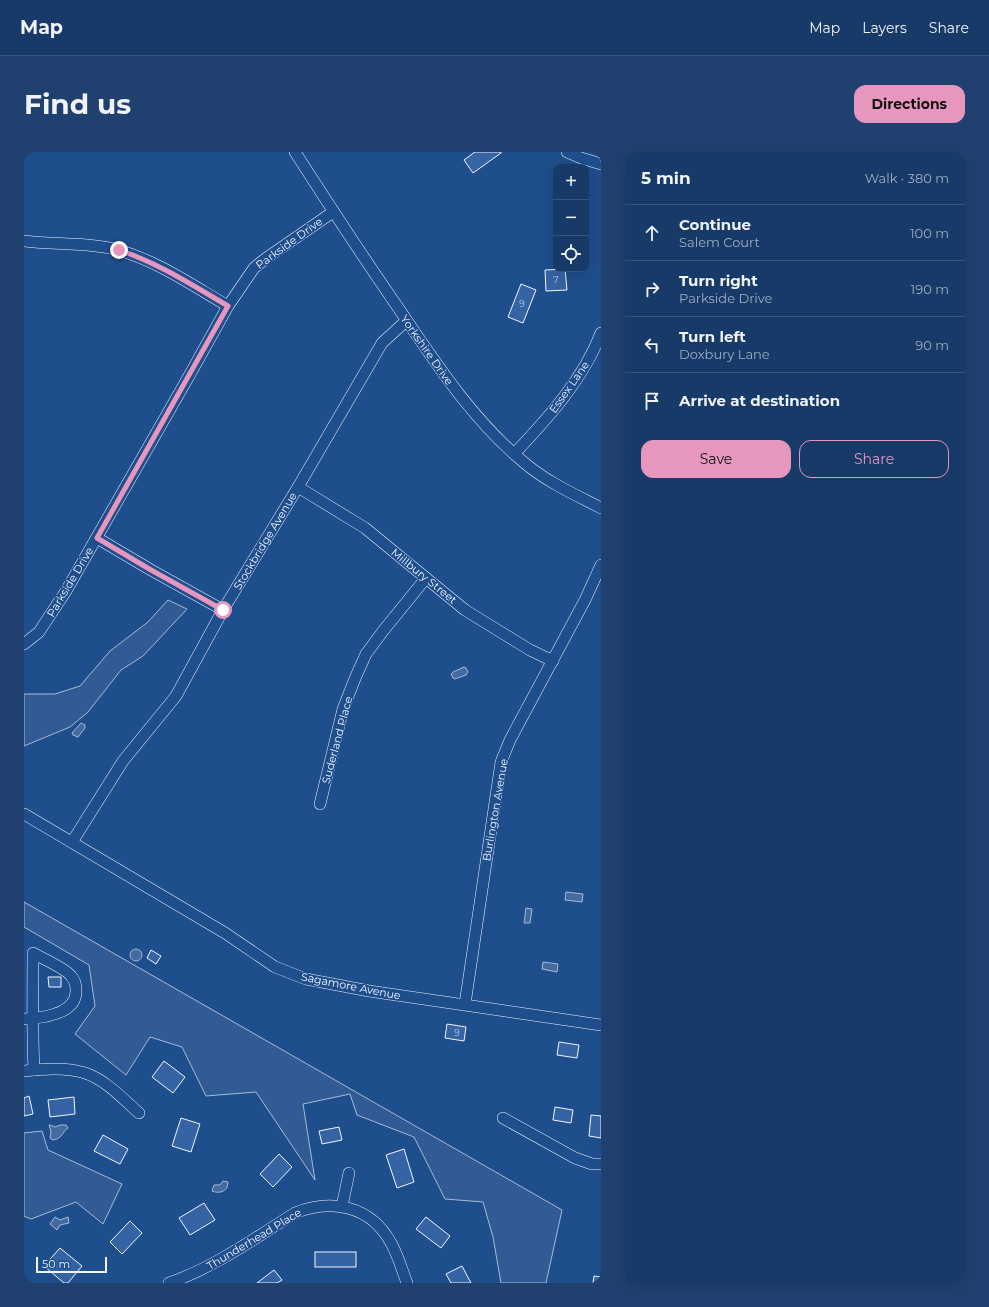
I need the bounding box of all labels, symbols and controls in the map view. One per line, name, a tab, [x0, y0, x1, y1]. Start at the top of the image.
text: Map	[20, 16, 63, 39]
text: Map	[809, 19, 840, 37]
text: Layers	[862, 19, 907, 37]
text: Share	[929, 19, 969, 37]
button: Directions	[854, 85, 965, 123]
text: Find us	[24, 87, 131, 121]
map controls	[553, 164, 589, 272]
button: +	[553, 164, 589, 200]
text: 5 min	[641, 168, 691, 188]
text: Walk · 380 m	[865, 170, 949, 186]
button: −	[553, 200, 589, 236]
street label: Parkside Drive	[253, 214, 325, 272]
text: Continue	[679, 215, 751, 234]
icon: ahead	[641, 222, 663, 244]
text: 100 m	[910, 225, 949, 241]
text: Salem Court	[679, 234, 760, 250]
button: locate	[553, 236, 589, 272]
route end	[110, 241, 128, 259]
text: Turn right	[679, 271, 758, 290]
house number: 7	[553, 274, 559, 285]
icon: right	[641, 278, 663, 300]
text: 190 m	[911, 281, 949, 297]
text: Parkside Drive	[679, 290, 772, 306]
house number: 9	[519, 298, 525, 309]
street label: Yorkshire Drive	[398, 312, 457, 388]
text: Turn left	[679, 327, 746, 346]
icon: left	[641, 334, 663, 356]
text: 90 m	[915, 337, 949, 353]
text: Doxbury Lane	[679, 346, 770, 362]
street label: Essex Lane	[546, 358, 592, 416]
icon: arrive	[641, 390, 663, 412]
text: Arrive at destination	[679, 391, 840, 410]
button: Save	[641, 440, 791, 478]
button: Share	[799, 440, 949, 478]
street label: Stockbridge Avenue	[230, 489, 300, 592]
street label: Parkside Drive	[44, 544, 97, 619]
street label: Millbury Street	[388, 545, 460, 607]
route start	[214, 601, 232, 619]
street label: Suderland Place	[319, 694, 355, 785]
street label: Burlington Avenue	[479, 757, 511, 862]
street label: Sagamore Avenue	[300, 969, 402, 1003]
house number: 9	[454, 1027, 460, 1038]
street label: Thunderhead Place	[204, 1205, 304, 1273]
scale bar	[36, 1255, 107, 1274]
text: 50 m	[42, 1257, 70, 1271]

